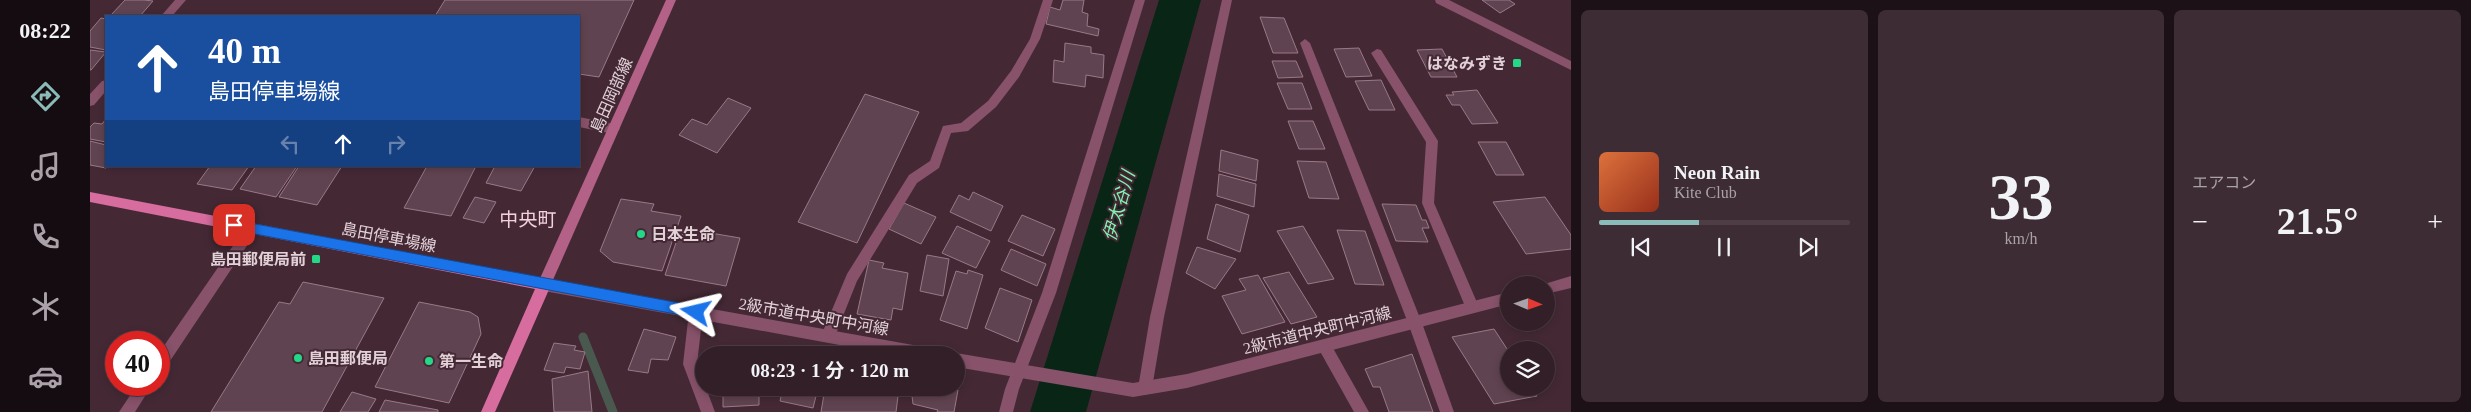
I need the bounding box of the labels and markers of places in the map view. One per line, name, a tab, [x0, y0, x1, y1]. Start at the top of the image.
place label: はなみずき	[1427, 55, 1507, 72]
marker: はなみずき	[1511, 57, 1523, 69]
pin	[213, 204, 255, 246]
place label: 日本生命	[651, 226, 715, 243]
marker: 日本生命	[635, 228, 647, 240]
place label: 島田郵便局前	[210, 251, 306, 268]
marker: 島田郵便局前	[310, 253, 322, 265]
place label: 島田郵便局	[308, 350, 388, 367]
marker: 島田郵便局	[292, 352, 304, 364]
place label: 第一生命	[439, 353, 503, 370]
marker: 第一生命	[423, 355, 435, 367]

